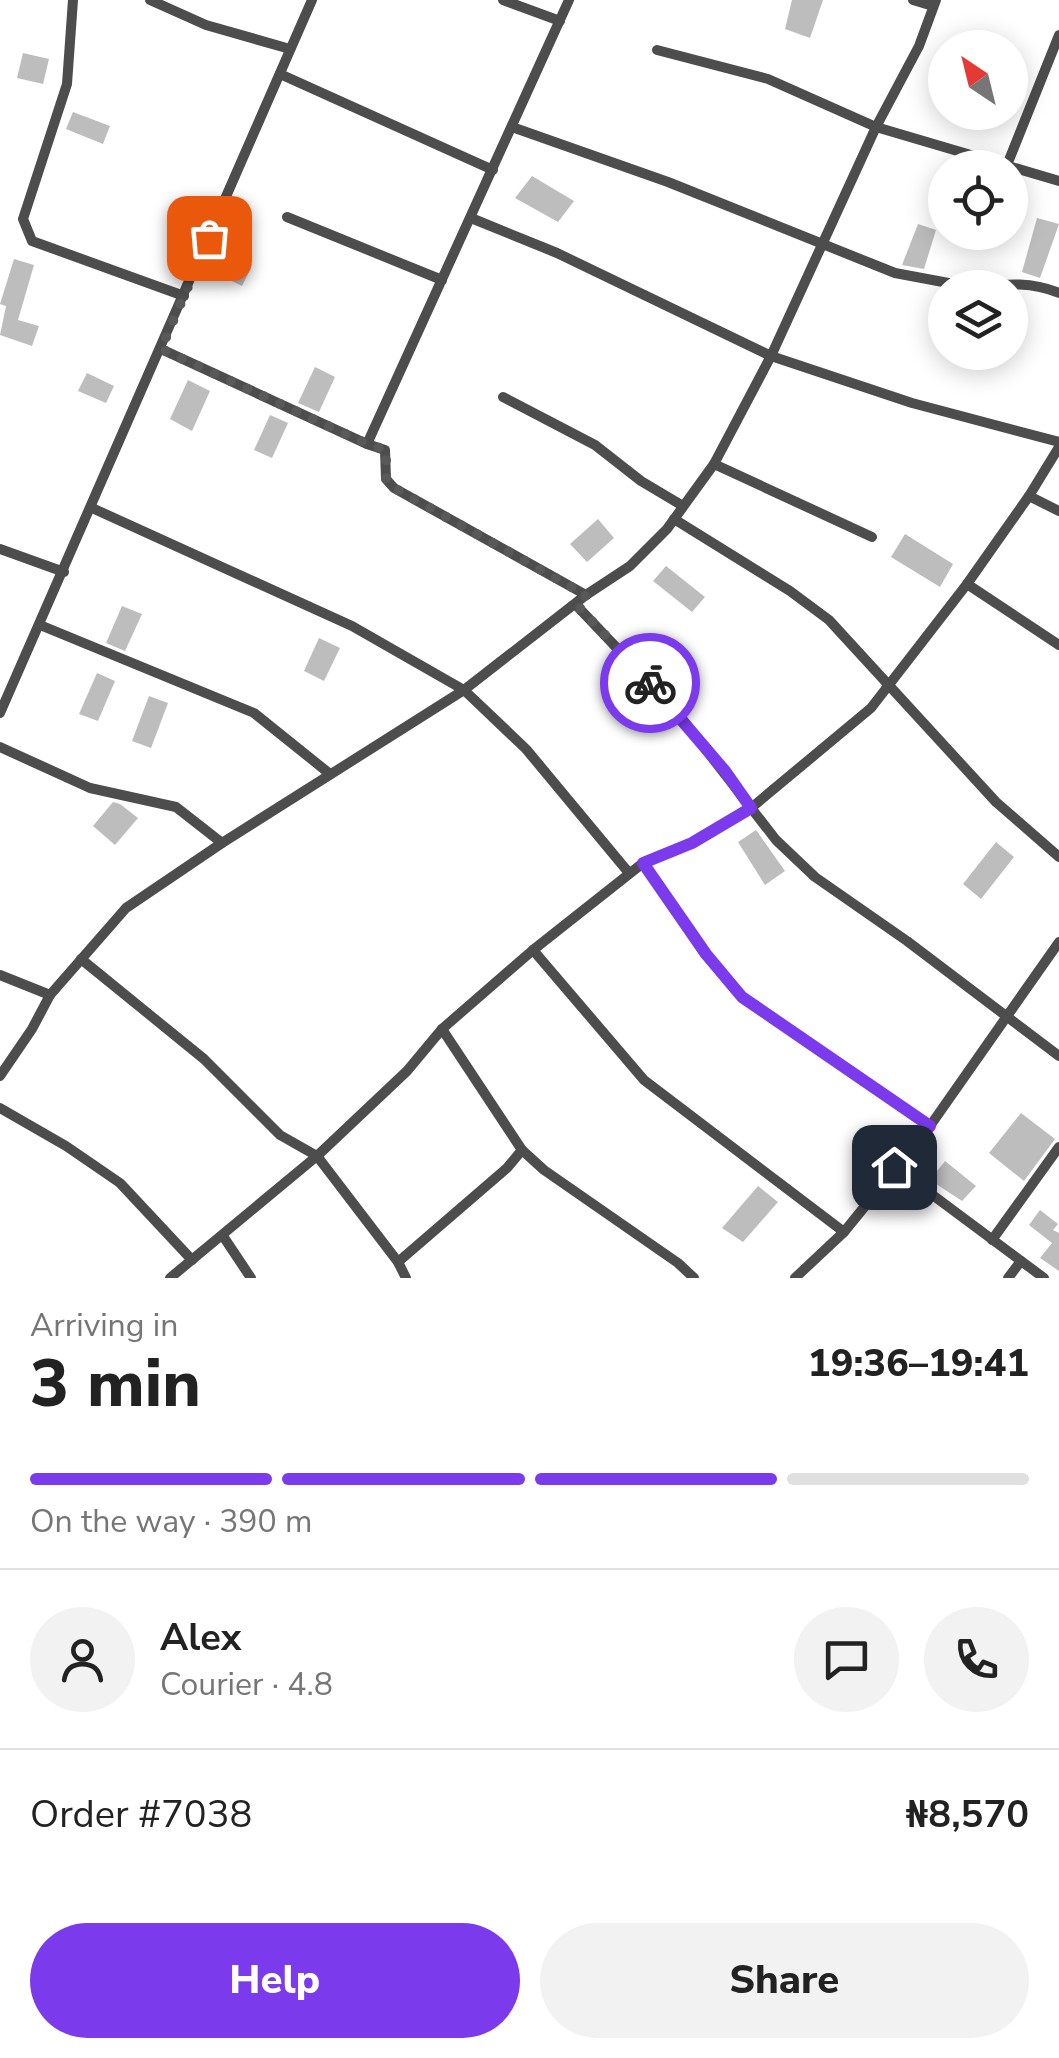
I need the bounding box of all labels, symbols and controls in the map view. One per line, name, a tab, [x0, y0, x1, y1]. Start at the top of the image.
north arrow	[928, 30, 1028, 130]
map controls	[928, 30, 1028, 370]
button: locate	[928, 150, 1028, 250]
pin	[167, 196, 252, 281]
icon: bag	[182, 211, 237, 266]
button: layers	[928, 270, 1028, 370]
courier	[600, 633, 700, 733]
icon: bike	[623, 656, 678, 711]
pin	[852, 1125, 937, 1210]
icon: home	[867, 1140, 922, 1195]
text: Arriving in	[30, 1304, 178, 1347]
text: 19:36–19:41	[808, 1338, 1029, 1389]
text: 3 min	[30, 1340, 201, 1429]
text: On the way · 390 m	[30, 1500, 312, 1543]
button: person	[30, 1607, 135, 1712]
button: chat	[794, 1607, 899, 1712]
button: phone	[924, 1607, 1029, 1712]
text: Alex	[160, 1612, 241, 1663]
text: Courier · 4.8	[160, 1663, 333, 1706]
text: Order #7038	[30, 1789, 252, 1840]
text: ₦8,570	[906, 1789, 1029, 1840]
button: Help	[30, 1923, 520, 2038]
button: Share	[540, 1923, 1029, 2038]

